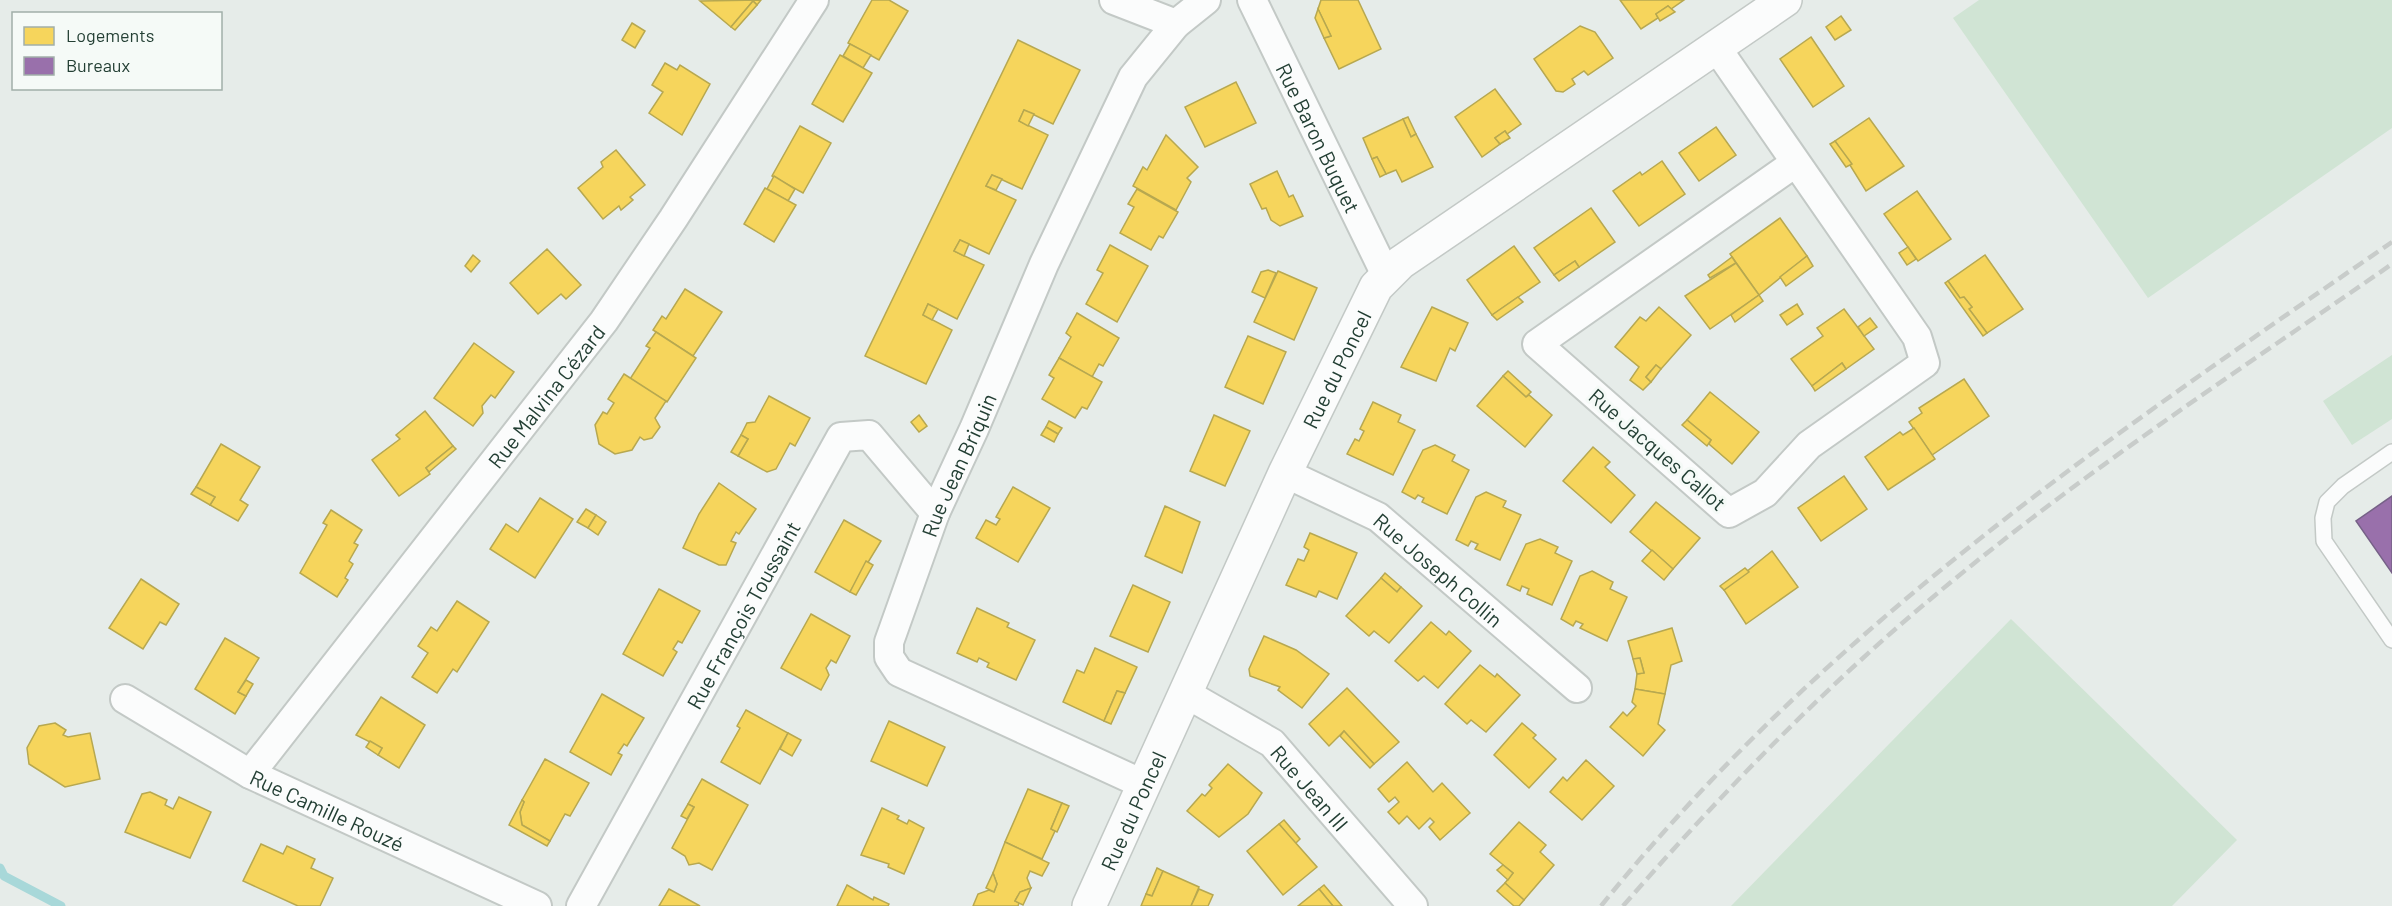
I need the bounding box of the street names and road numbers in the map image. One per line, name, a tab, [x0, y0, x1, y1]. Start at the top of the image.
street label: Rue Baron Buquet	[1272, 59, 1366, 217]
street label: Rue du Poncel	[1296, 306, 1375, 432]
street label: Rue Malvina Cézard	[482, 319, 609, 472]
street label: Rue Jacques Callot	[1584, 383, 1732, 515]
street label: Rue Jean Briquin	[915, 389, 1000, 540]
street label: Rue Joseph Collin	[1369, 507, 1508, 632]
street label: Rue François Toussaint	[680, 516, 805, 713]
street label: Rue Jean III	[1266, 739, 1354, 835]
street label: Rue du Poncel	[1095, 747, 1170, 874]
street label: Rue Camille Rouzé	[246, 763, 408, 856]

